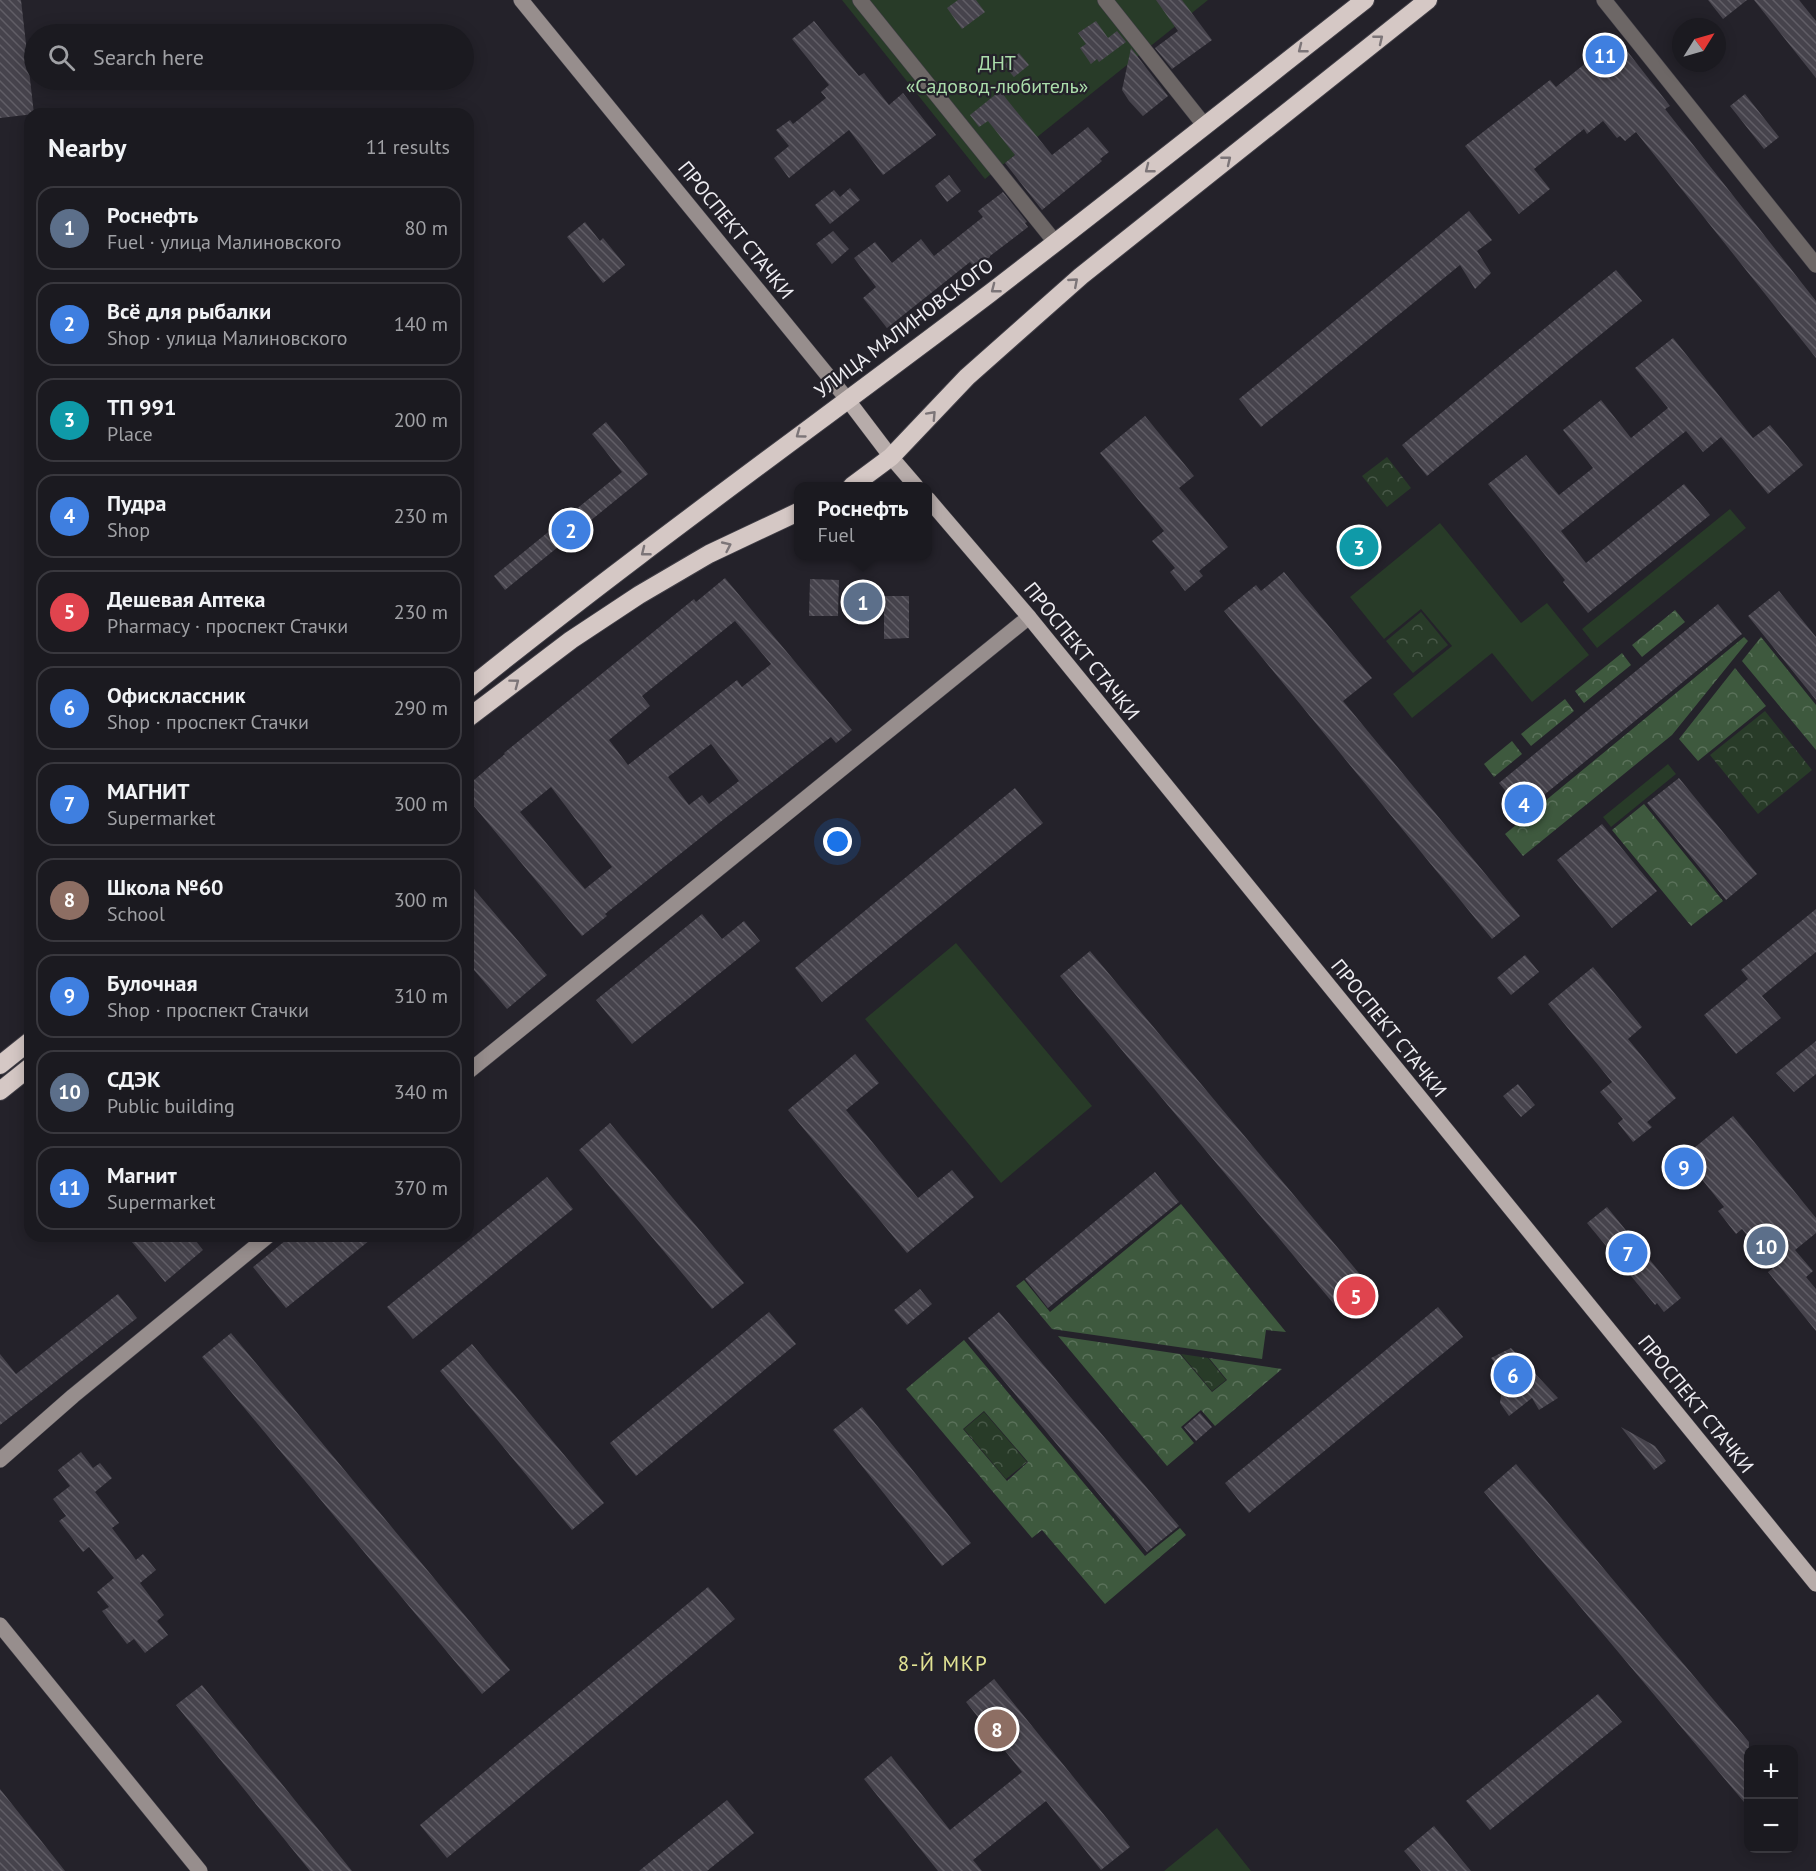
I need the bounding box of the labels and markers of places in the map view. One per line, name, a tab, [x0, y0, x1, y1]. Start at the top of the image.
pin: 11	[1586, 32, 1624, 78]
pin: 2	[552, 508, 590, 552]
pin: 3	[1340, 524, 1378, 570]
pin: 1	[844, 580, 882, 624]
pin: 4	[1504, 782, 1544, 826]
pin: 9	[1664, 1144, 1704, 1190]
pin: 10	[1746, 1224, 1786, 1268]
pin: 7	[1608, 1230, 1648, 1276]
pin: 5	[1336, 1274, 1376, 1318]
pin: 6	[1494, 1352, 1532, 1398]
pin: 8	[978, 1706, 1016, 1752]

